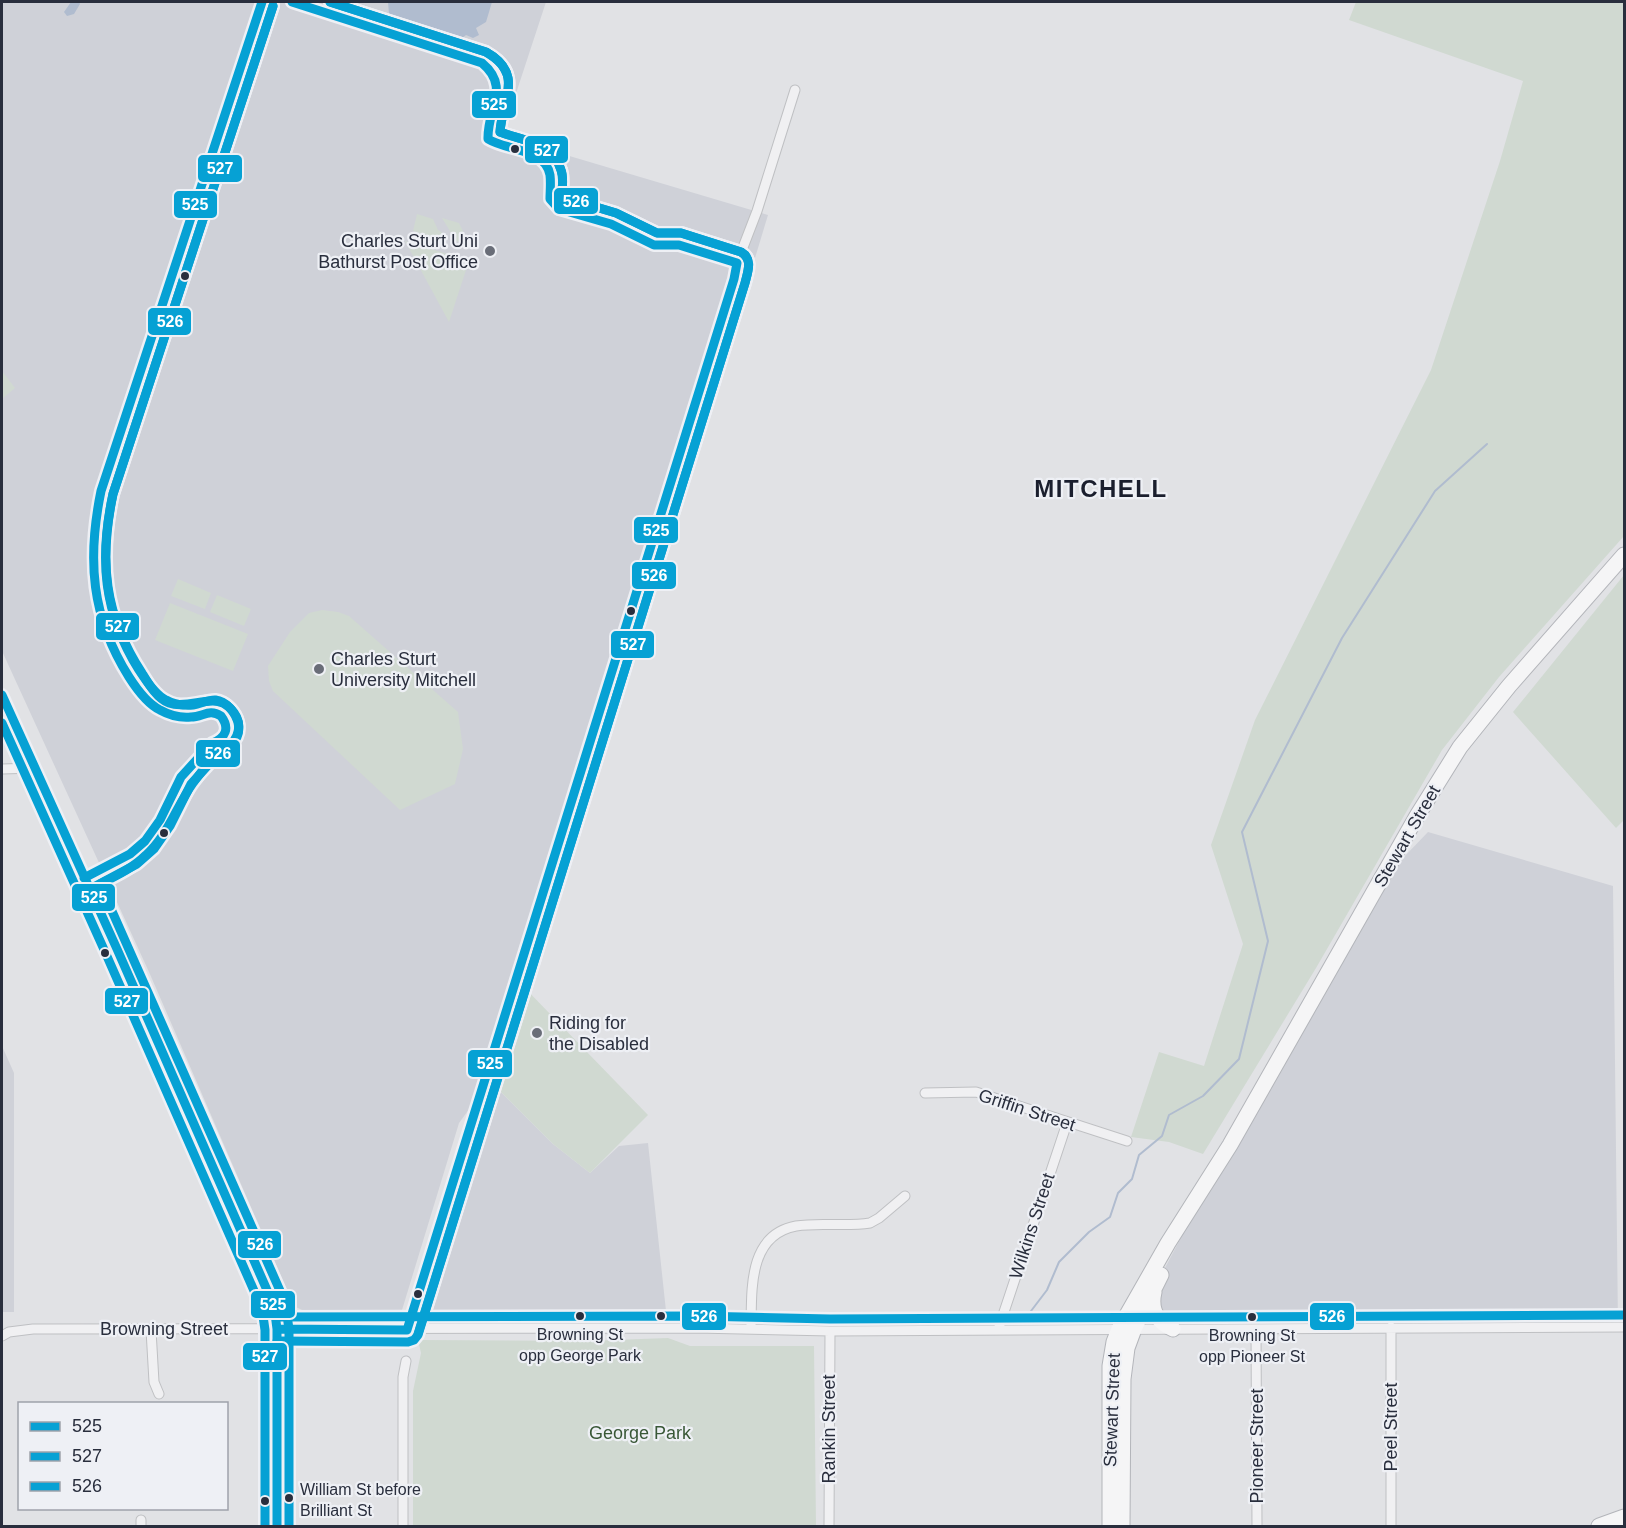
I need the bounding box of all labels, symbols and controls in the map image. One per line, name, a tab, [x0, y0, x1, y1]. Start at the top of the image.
line badge: 525	[471, 90, 517, 119]
text: 525	[481, 96, 507, 113]
line badge: 527	[524, 135, 569, 164]
text: 527	[534, 142, 560, 159]
unlabelled marker	[509, 143, 521, 155]
line badge: 527	[197, 154, 243, 183]
text: 527	[207, 160, 233, 177]
line badge: 526	[553, 187, 599, 215]
line badge: 525	[173, 190, 218, 219]
text: 526	[563, 193, 589, 210]
text: 525	[182, 196, 208, 213]
place label: Charles Sturt Uni Bathurst Post Office	[318, 231, 478, 272]
marker: Charles Sturt Uni Bathurst Post Office	[483, 244, 497, 258]
unlabelled marker	[179, 270, 191, 282]
line badge: 526	[147, 307, 192, 336]
text: 526	[157, 313, 183, 330]
district label: MITCHELL	[1034, 475, 1168, 502]
line badge: 525	[633, 516, 679, 544]
text: 525	[643, 522, 669, 539]
line badge: 526	[631, 561, 677, 590]
text: 526	[641, 567, 667, 584]
unlabelled marker	[625, 605, 637, 617]
line badge: 527	[95, 612, 140, 641]
text: 527	[105, 618, 131, 635]
line badge: 527	[610, 630, 655, 659]
text: 527	[620, 636, 646, 653]
place label: Charles Sturt University Mitchell	[331, 649, 476, 690]
marker: Charles Sturt University Mitchell	[312, 662, 326, 676]
line badge: 526	[195, 739, 241, 768]
text: 526	[205, 745, 231, 762]
street label: Stewart Street	[1370, 782, 1444, 890]
unlabelled marker	[158, 827, 170, 839]
line badge: 525	[71, 883, 116, 912]
text: 525	[81, 889, 107, 906]
unlabelled marker	[99, 947, 111, 959]
line badge: 527	[104, 987, 149, 1015]
text: 527	[114, 993, 140, 1010]
place label: Riding for the Disabled	[549, 1013, 649, 1054]
marker: Riding for the Disabled	[530, 1026, 544, 1040]
line badge: 525	[467, 1049, 513, 1078]
text: 525	[477, 1055, 503, 1072]
street label: Griffin Street	[976, 1085, 1078, 1135]
street label: Wilkins Street	[1005, 1171, 1059, 1281]
line badge: 526	[237, 1230, 282, 1259]
text: 526	[247, 1236, 273, 1253]
unlabelled marker	[412, 1288, 424, 1300]
line badge: 525	[250, 1290, 296, 1319]
text: 525	[260, 1296, 286, 1313]
line badge: 526	[681, 1302, 727, 1331]
line badge: 526	[1309, 1302, 1355, 1331]
text: 526	[691, 1308, 717, 1325]
text: 526	[1319, 1308, 1345, 1325]
marker: Browning St opp George Park	[574, 1310, 586, 1322]
unlabelled marker	[655, 1310, 667, 1322]
marker: Browning St opp Pioneer St	[1246, 1311, 1258, 1323]
street label: Browning Street	[100, 1319, 228, 1339]
place label: Browning St opp George Park	[519, 1326, 642, 1364]
place label: Browning St opp Pioneer St	[1199, 1327, 1305, 1365]
line badge: 527	[242, 1342, 288, 1371]
text: 527	[252, 1348, 278, 1365]
street label: Stewart Street	[1100, 1353, 1124, 1467]
street label: Rankin Street	[819, 1374, 839, 1484]
street label: Peel Street	[1381, 1382, 1401, 1472]
street label: Pioneer Street	[1247, 1388, 1267, 1504]
legend	[18, 1402, 228, 1510]
text: 525	[72, 1416, 102, 1436]
park label: George Park	[589, 1423, 692, 1443]
text: 527	[72, 1446, 102, 1466]
text: 526	[72, 1476, 102, 1496]
place label: William St before Brilliant St	[300, 1481, 421, 1519]
marker: William St before Brilliant St	[283, 1492, 295, 1504]
unlabelled marker	[259, 1495, 271, 1507]

